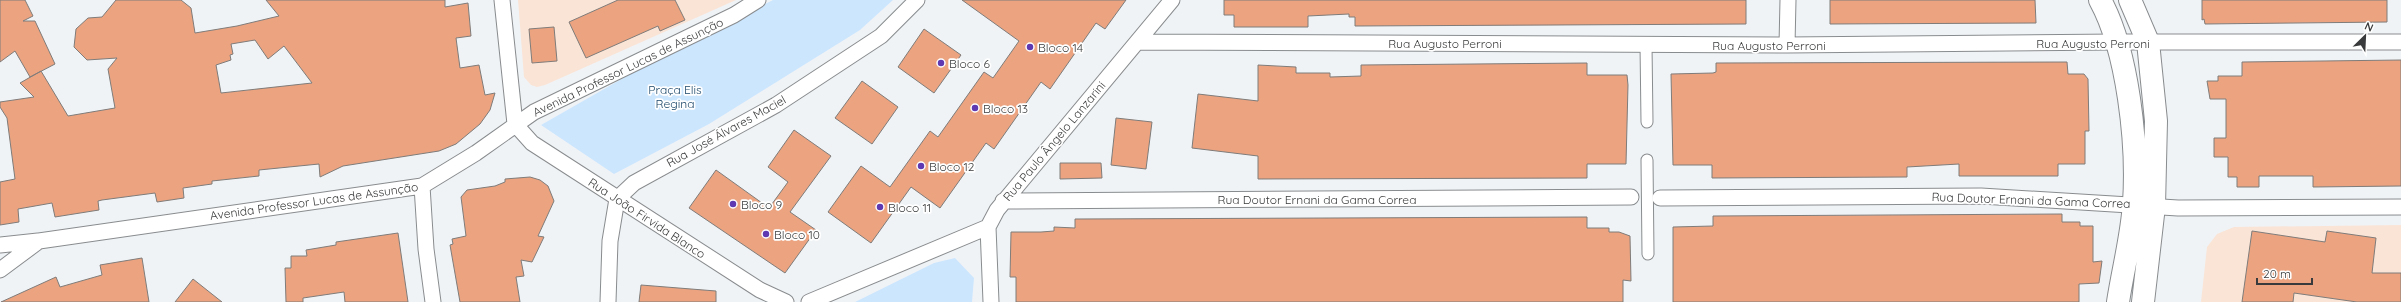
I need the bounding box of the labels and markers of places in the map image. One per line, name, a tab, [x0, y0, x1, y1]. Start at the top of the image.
place label: Bloco 14	[1038, 40, 1083, 55]
marker: Bloco 14	[1025, 42, 1035, 52]
place label: Bloco 6	[949, 56, 990, 71]
marker: Bloco 6	[936, 58, 946, 68]
place label: Bloco 13	[983, 101, 1028, 116]
marker: Bloco 13	[970, 103, 980, 113]
place label: Bloco 12	[929, 159, 975, 174]
marker: Bloco 12	[916, 161, 926, 171]
place label: Bloco 9	[741, 197, 782, 212]
marker: Bloco 9	[728, 199, 738, 209]
place label: Bloco 11	[888, 200, 931, 215]
marker: Bloco 11	[875, 202, 885, 212]
place label: Bloco 10	[774, 227, 820, 242]
marker: Bloco 10	[761, 229, 771, 239]

